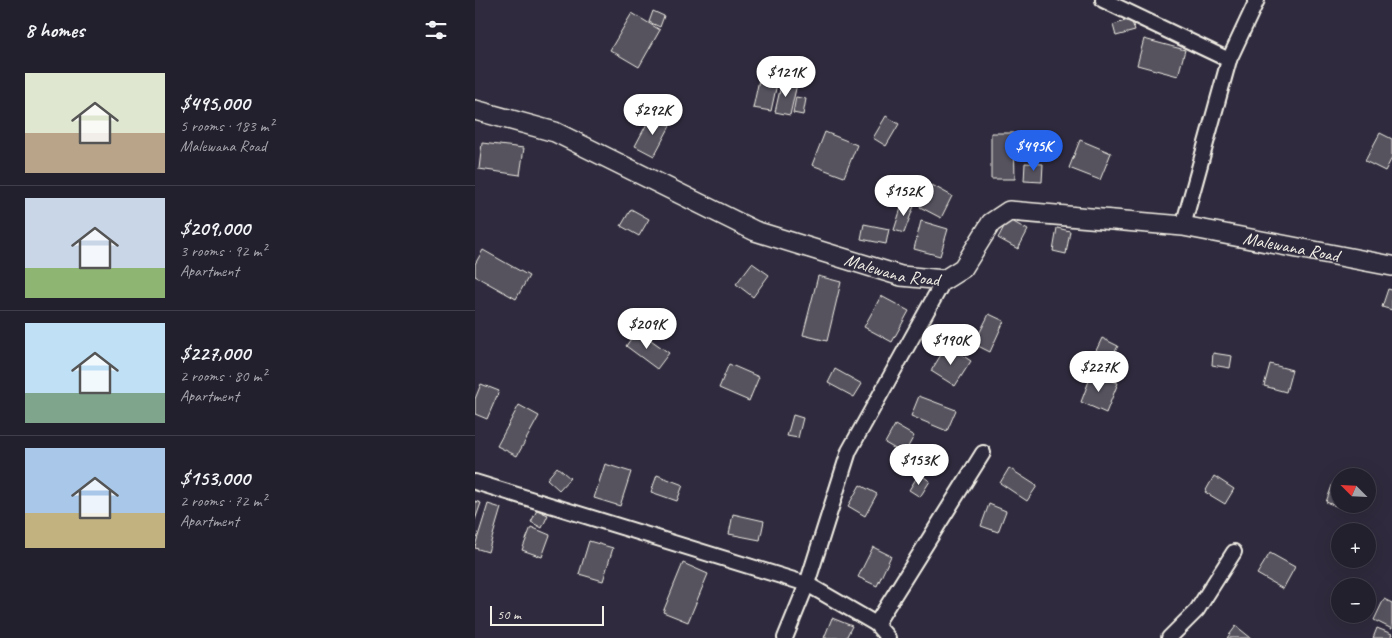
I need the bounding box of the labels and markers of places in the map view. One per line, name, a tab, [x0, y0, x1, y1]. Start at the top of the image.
pin: $121K	[751, 56, 821, 98]
pin: $292K	[618, 94, 688, 136]
pin: $495K	[999, 130, 1069, 172]
pin: $152K	[869, 174, 939, 217]
pin: $209K	[612, 308, 682, 350]
pin: $190K	[916, 324, 986, 366]
pin: $227K	[1064, 350, 1134, 393]
pin: $153K	[884, 444, 954, 486]

